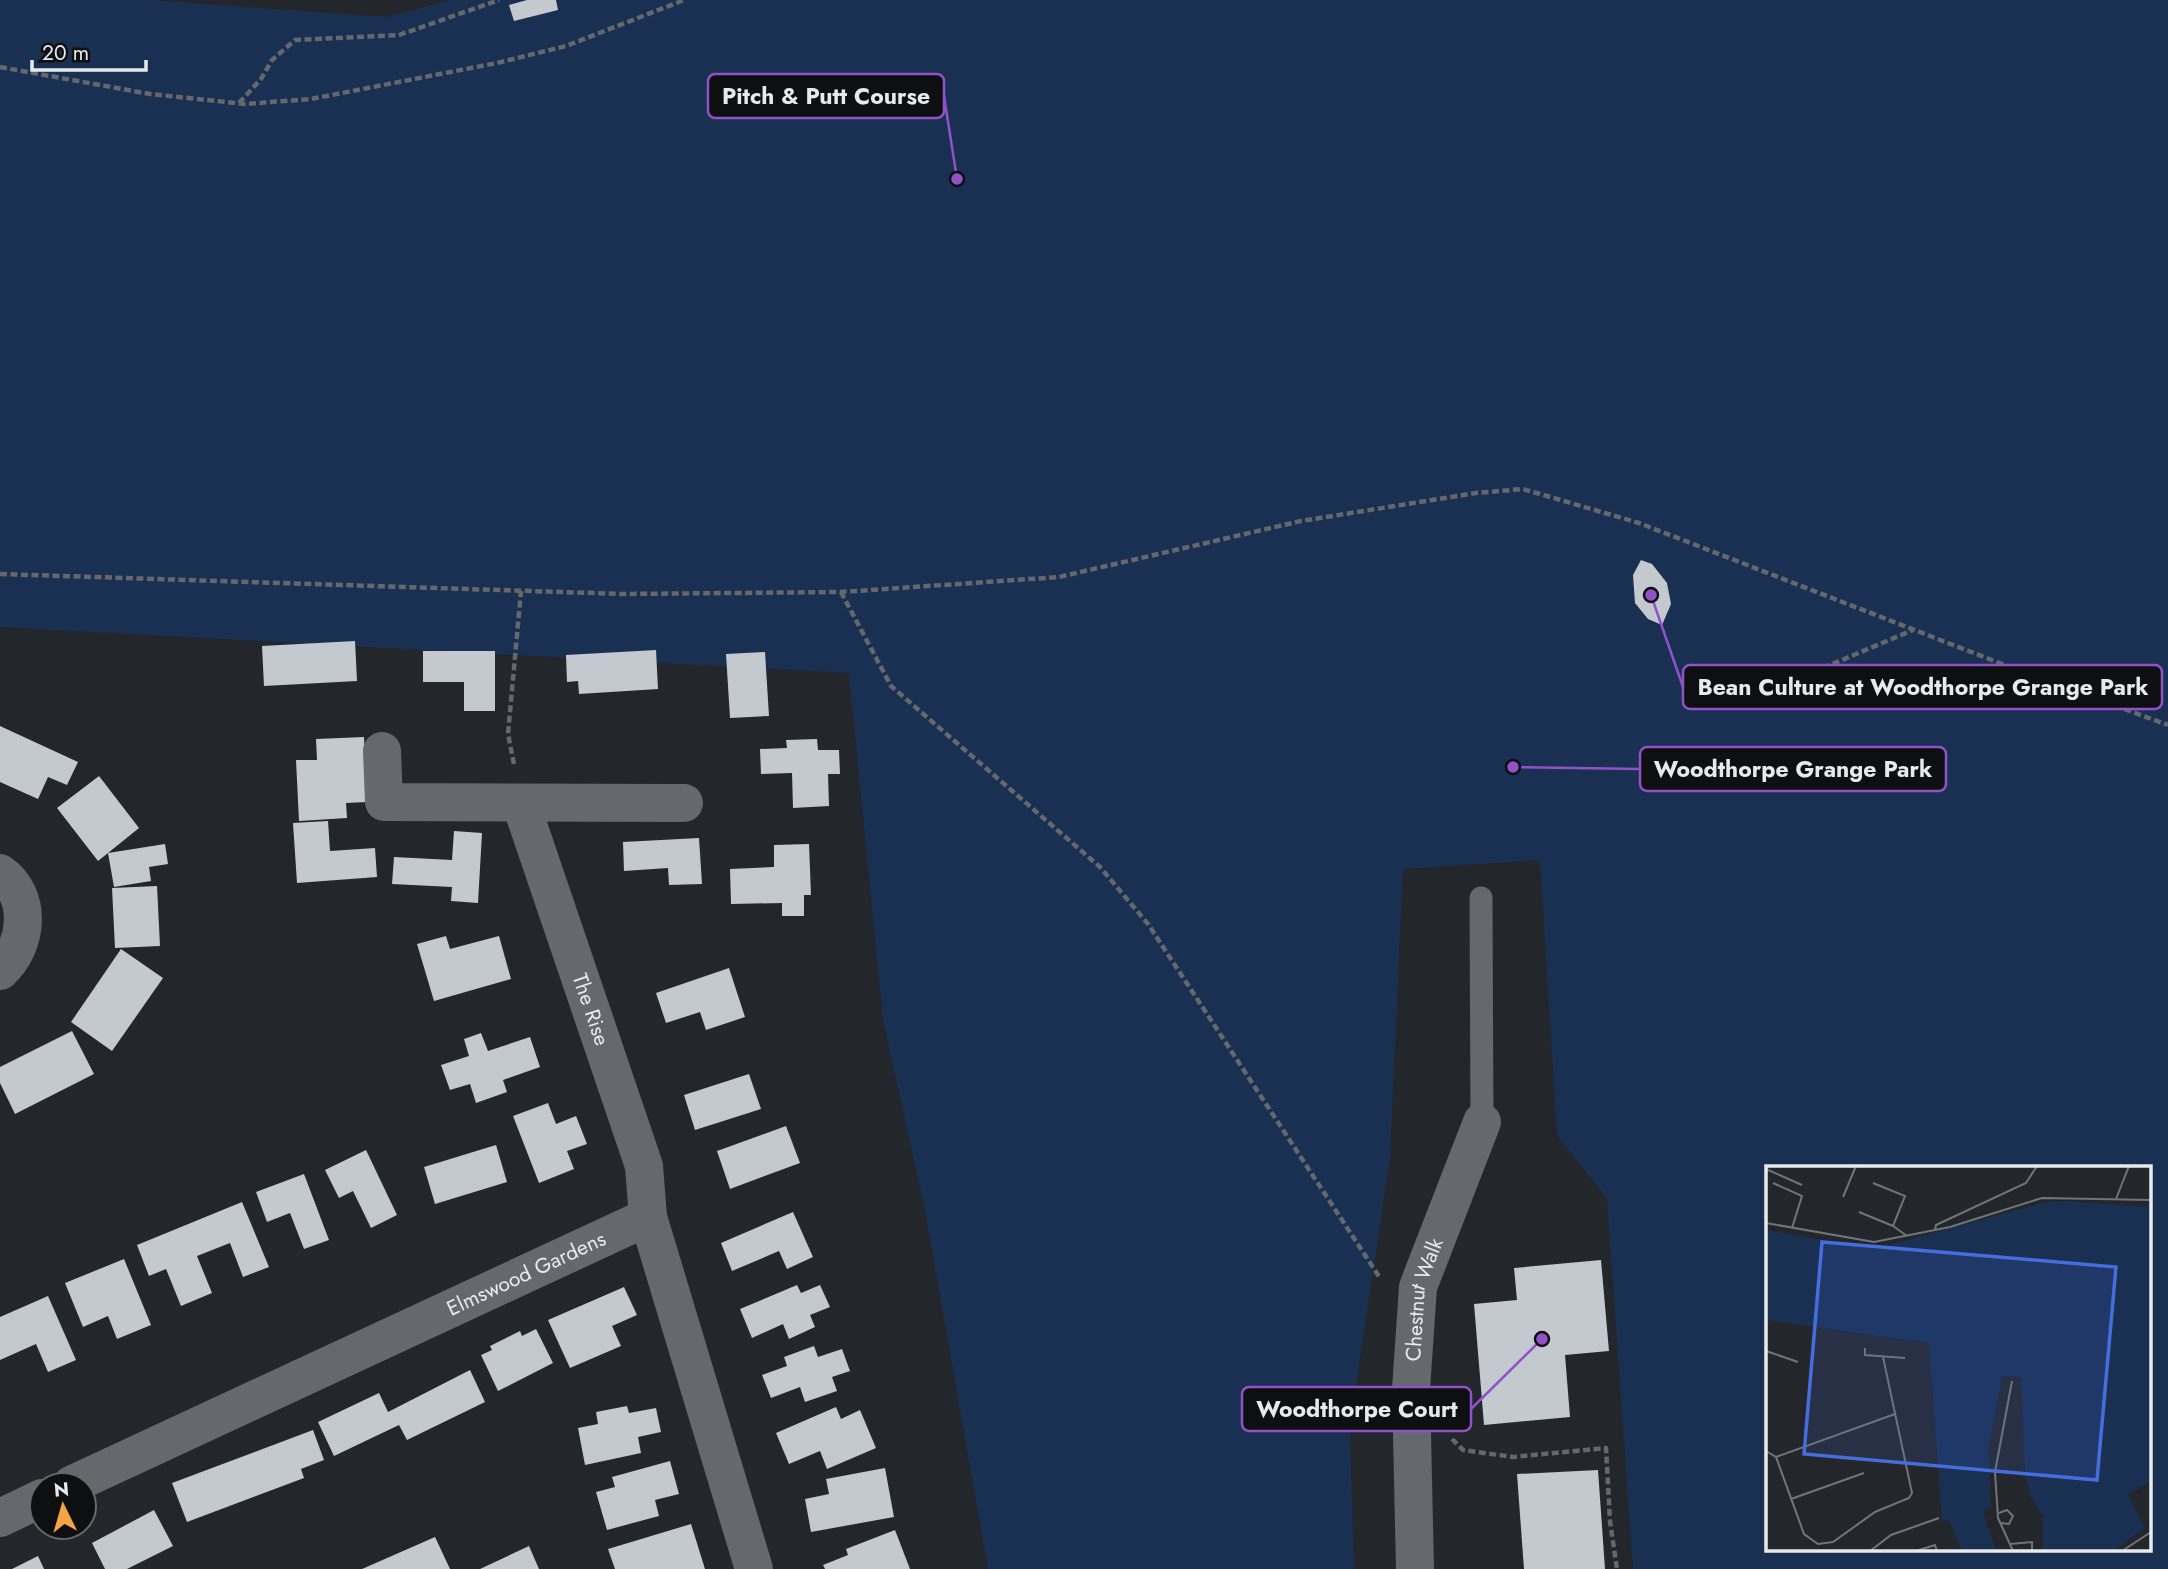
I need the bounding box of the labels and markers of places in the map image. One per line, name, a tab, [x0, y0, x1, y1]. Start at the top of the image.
callout: Pitch & Putt Course	[708, 74, 944, 118]
callout: Bean Culture at Woodthorpe Grange Park	[1683, 665, 2162, 709]
callout: Woodthorpe Grange Park	[1640, 747, 1946, 791]
callout: Woodthorpe Court	[1242, 1387, 1471, 1431]

